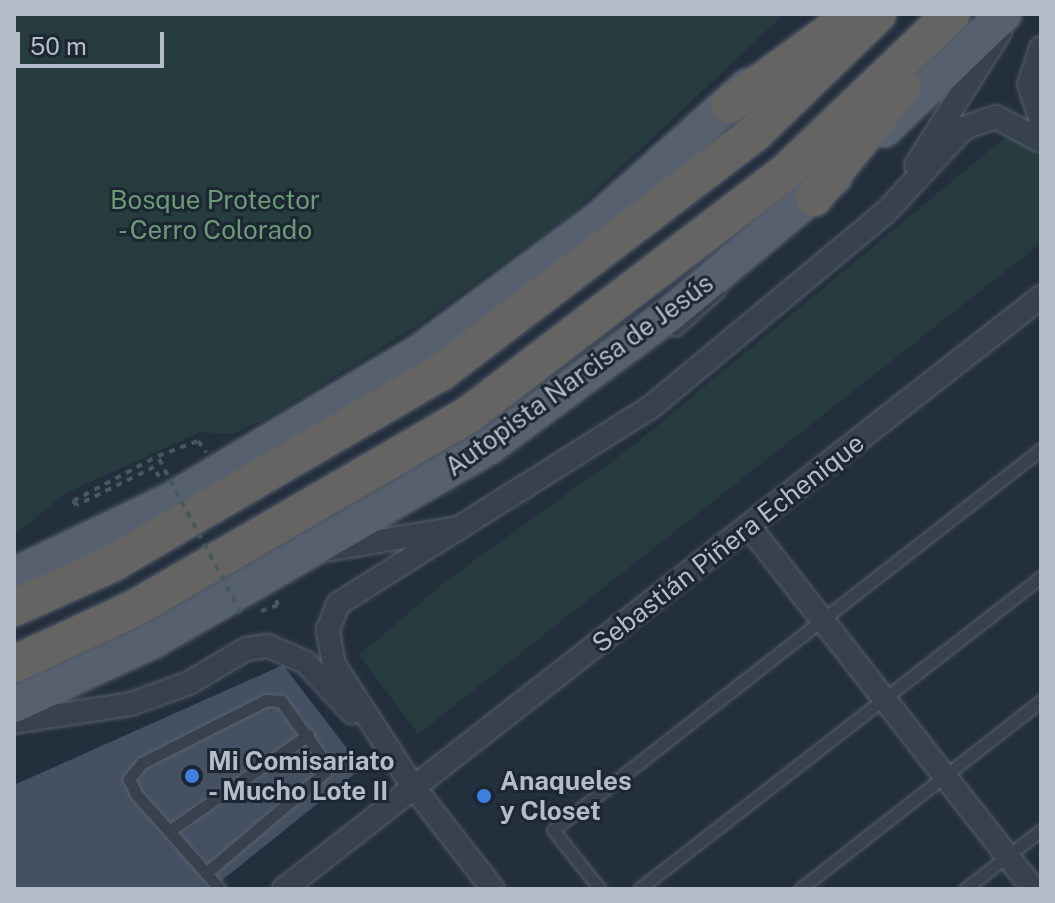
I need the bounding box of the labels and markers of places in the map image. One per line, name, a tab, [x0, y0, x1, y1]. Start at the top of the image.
place label: Mi Comisariato - Mucho Lote II	[208, 745, 394, 806]
place label: Anaqueles y Closet	[500, 765, 632, 826]
marker: Mi Comisariato - Mucho Lote II	[183, 767, 201, 785]
marker: Anaqueles y Closet	[475, 787, 493, 805]

